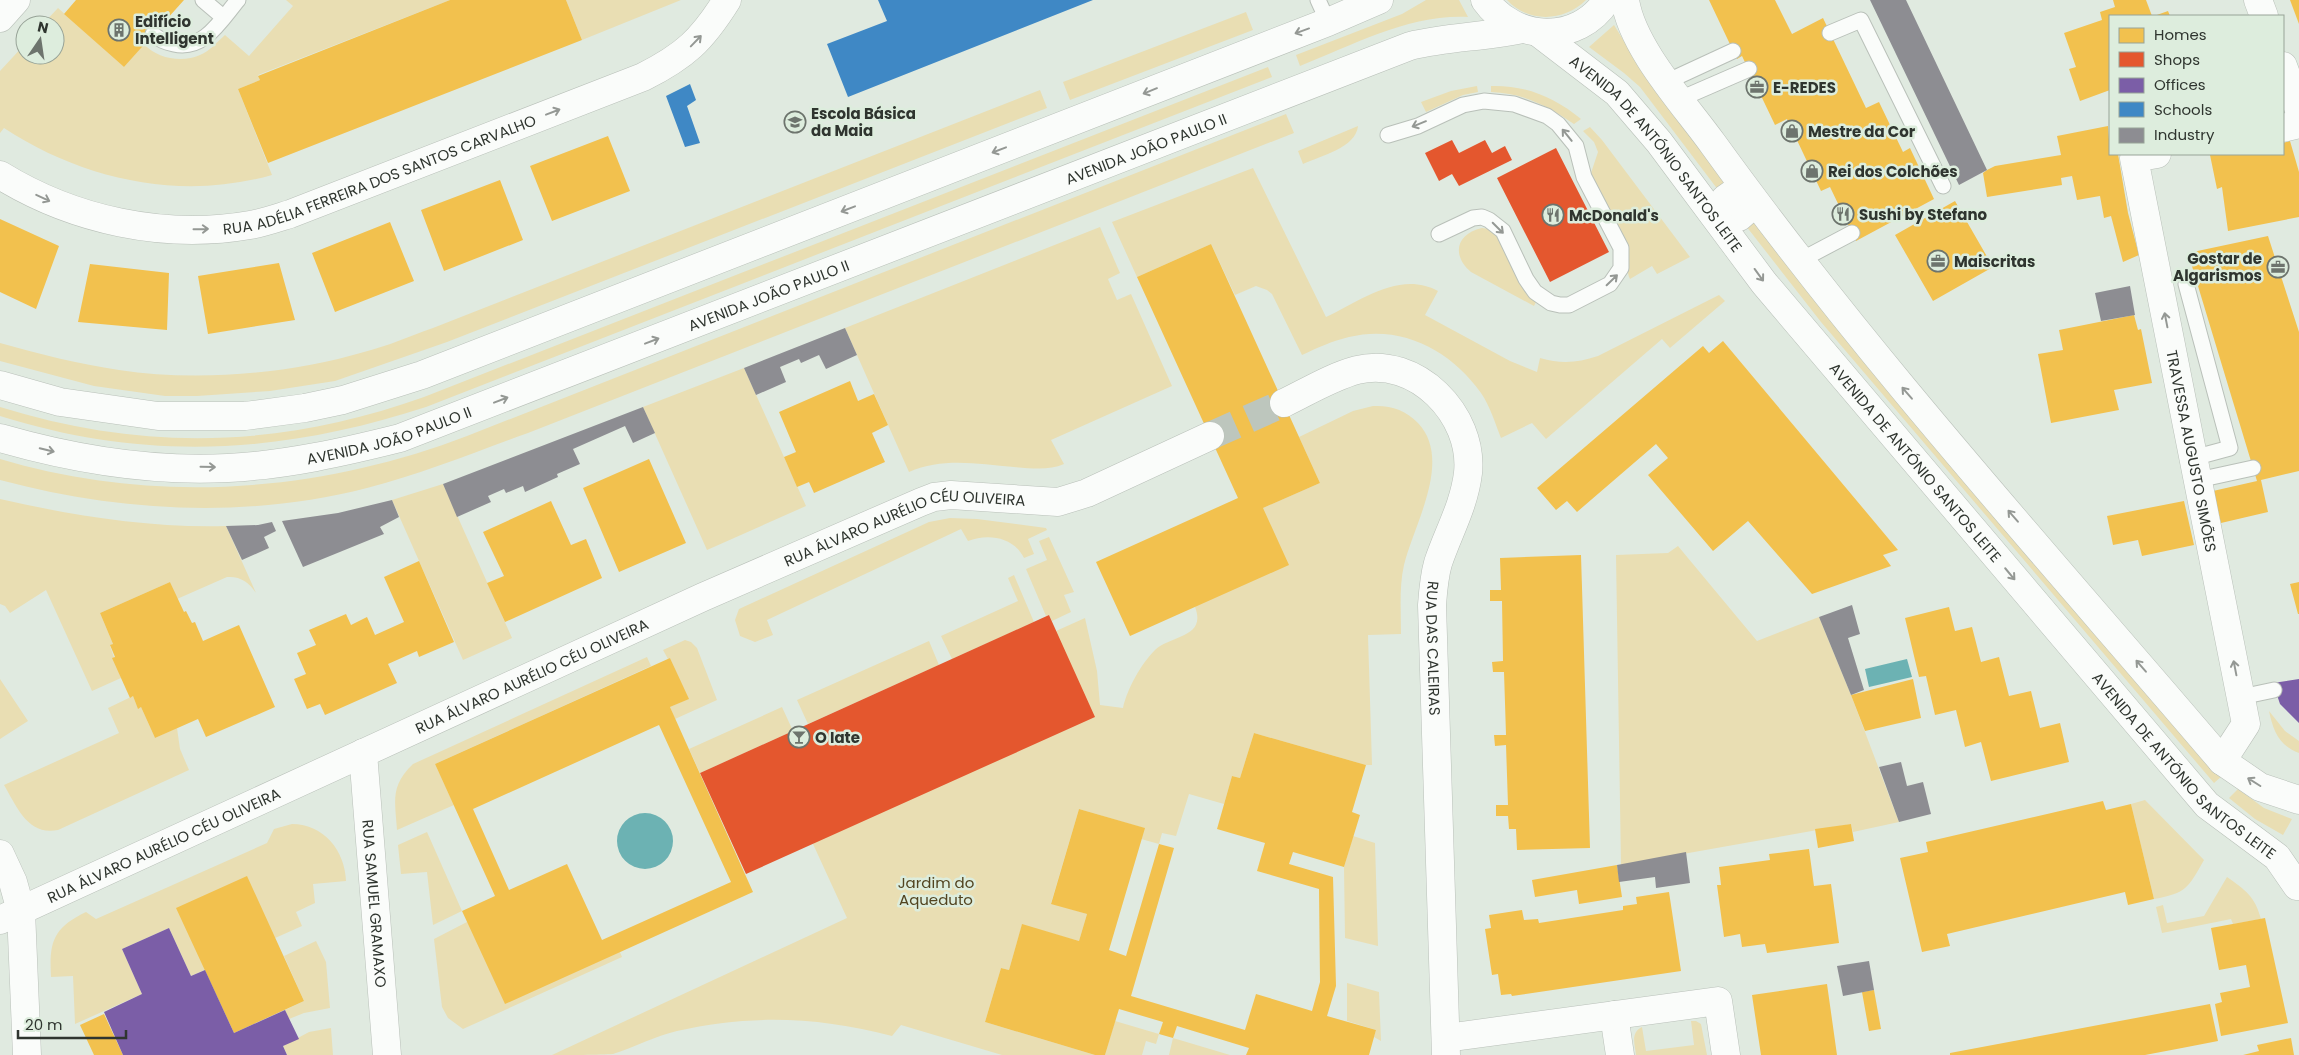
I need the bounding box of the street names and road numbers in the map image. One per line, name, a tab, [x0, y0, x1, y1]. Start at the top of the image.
street label: AVENIDA DE ANTÓNIO SANTOS LEITE	[1565, 50, 1748, 256]
street label: AVENIDA JOÃO PAULO II	[1062, 108, 1230, 189]
street label: RUA ADÉLIA FERREIRA DOS SANTOS CARVALHO	[222, 109, 539, 239]
street label: AVENIDA JOÃO PAULO II	[685, 254, 852, 336]
street label: TRAVESSA AUGUSTO SIMÕES	[2162, 348, 2222, 554]
street label: AVENIDA DE ANTÓNIO SANTOS LEITE	[1825, 358, 2007, 566]
street label: AVENIDA JOÃO PAULO II	[305, 401, 474, 469]
street label: RUA ÁLVARO AURÉLIO CÉU OLIVEIRA	[780, 484, 1026, 571]
street label: RUA DAS CALEIRAS	[1421, 580, 1446, 716]
street label: RUA ÁLVARO AURÉLIO CÉU OLIVEIRA	[412, 613, 652, 738]
street label: AVENIDA DE ANTÓNIO SANTOS LEITE	[2088, 667, 2281, 864]
street label: RUA ÁLVARO AURÉLIO CÉU OLIVEIRA	[44, 782, 284, 908]
street label: RUA SAMUEL GRAMAXO	[358, 819, 392, 989]

